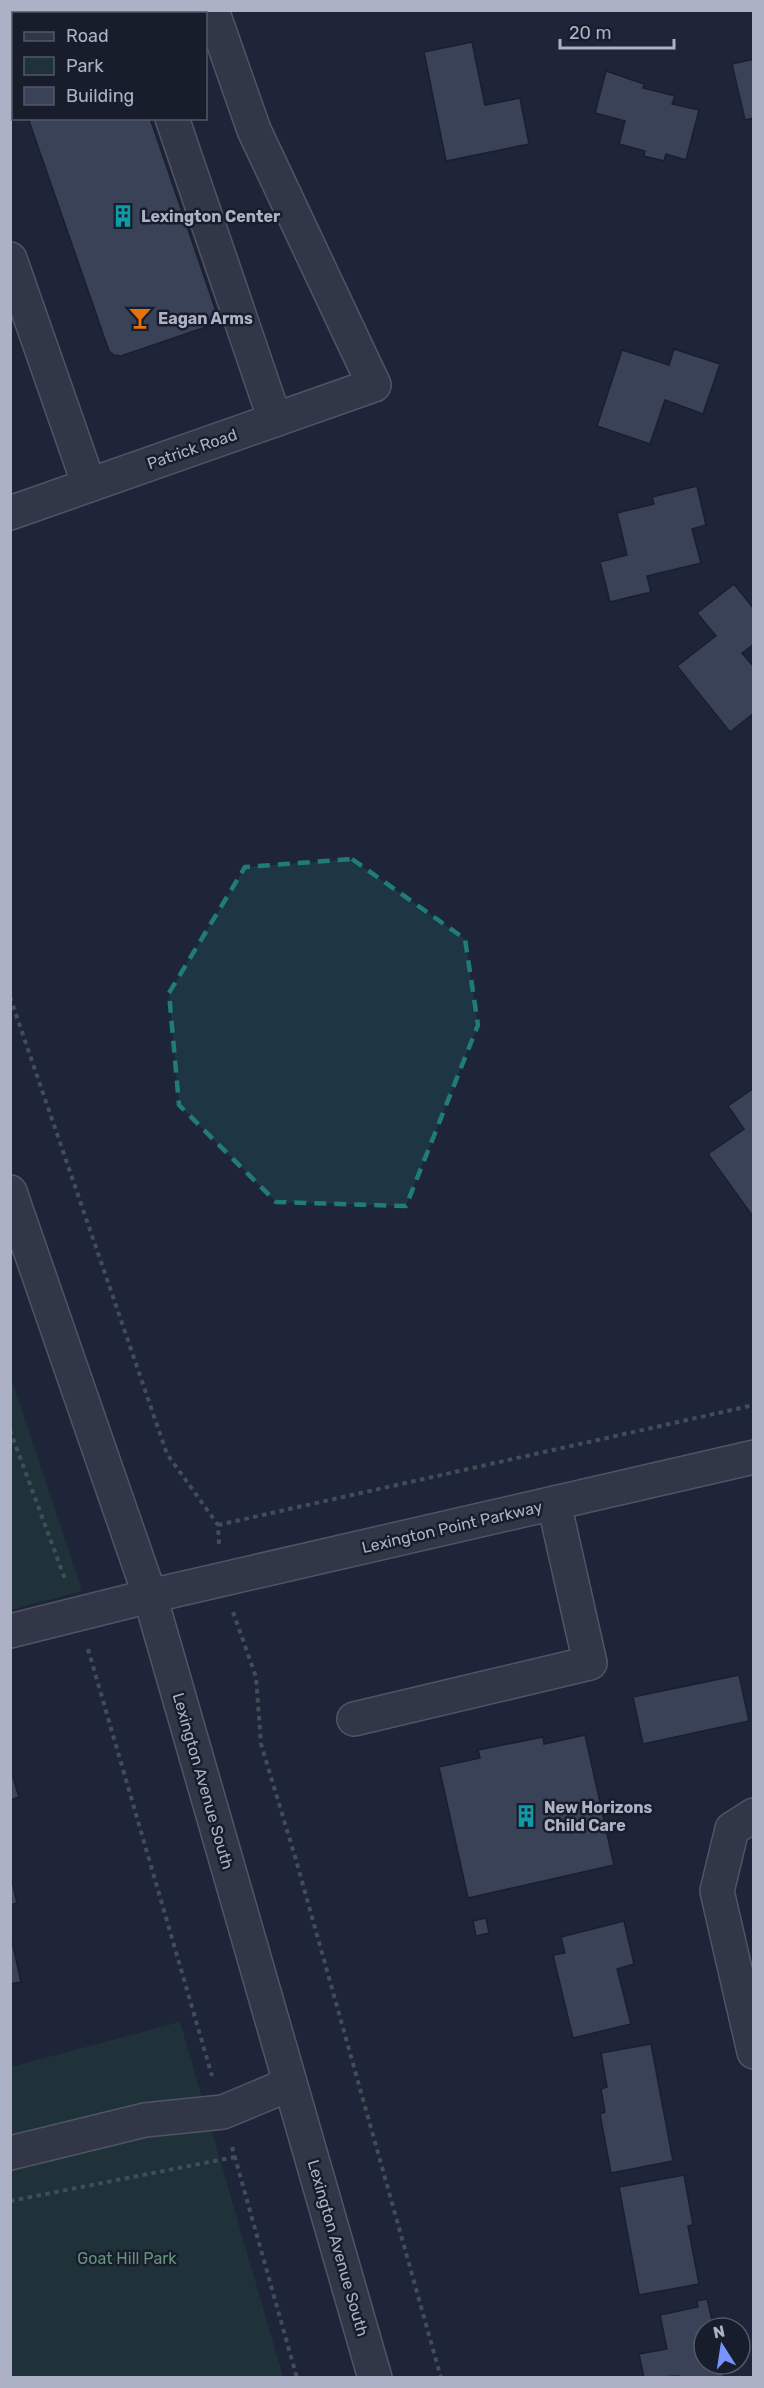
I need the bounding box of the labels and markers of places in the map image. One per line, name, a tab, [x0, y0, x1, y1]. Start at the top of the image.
building icon: Lexington Center	[110, 203, 136, 229]
place label: Lexington Center	[141, 207, 281, 226]
bar icon: Eagan Arms	[127, 305, 153, 331]
place label: Eagan Arms	[158, 309, 253, 328]
place label: New Horizons Child Care	[544, 1798, 653, 1835]
building icon: New Horizons Child Care	[513, 1803, 539, 1829]

